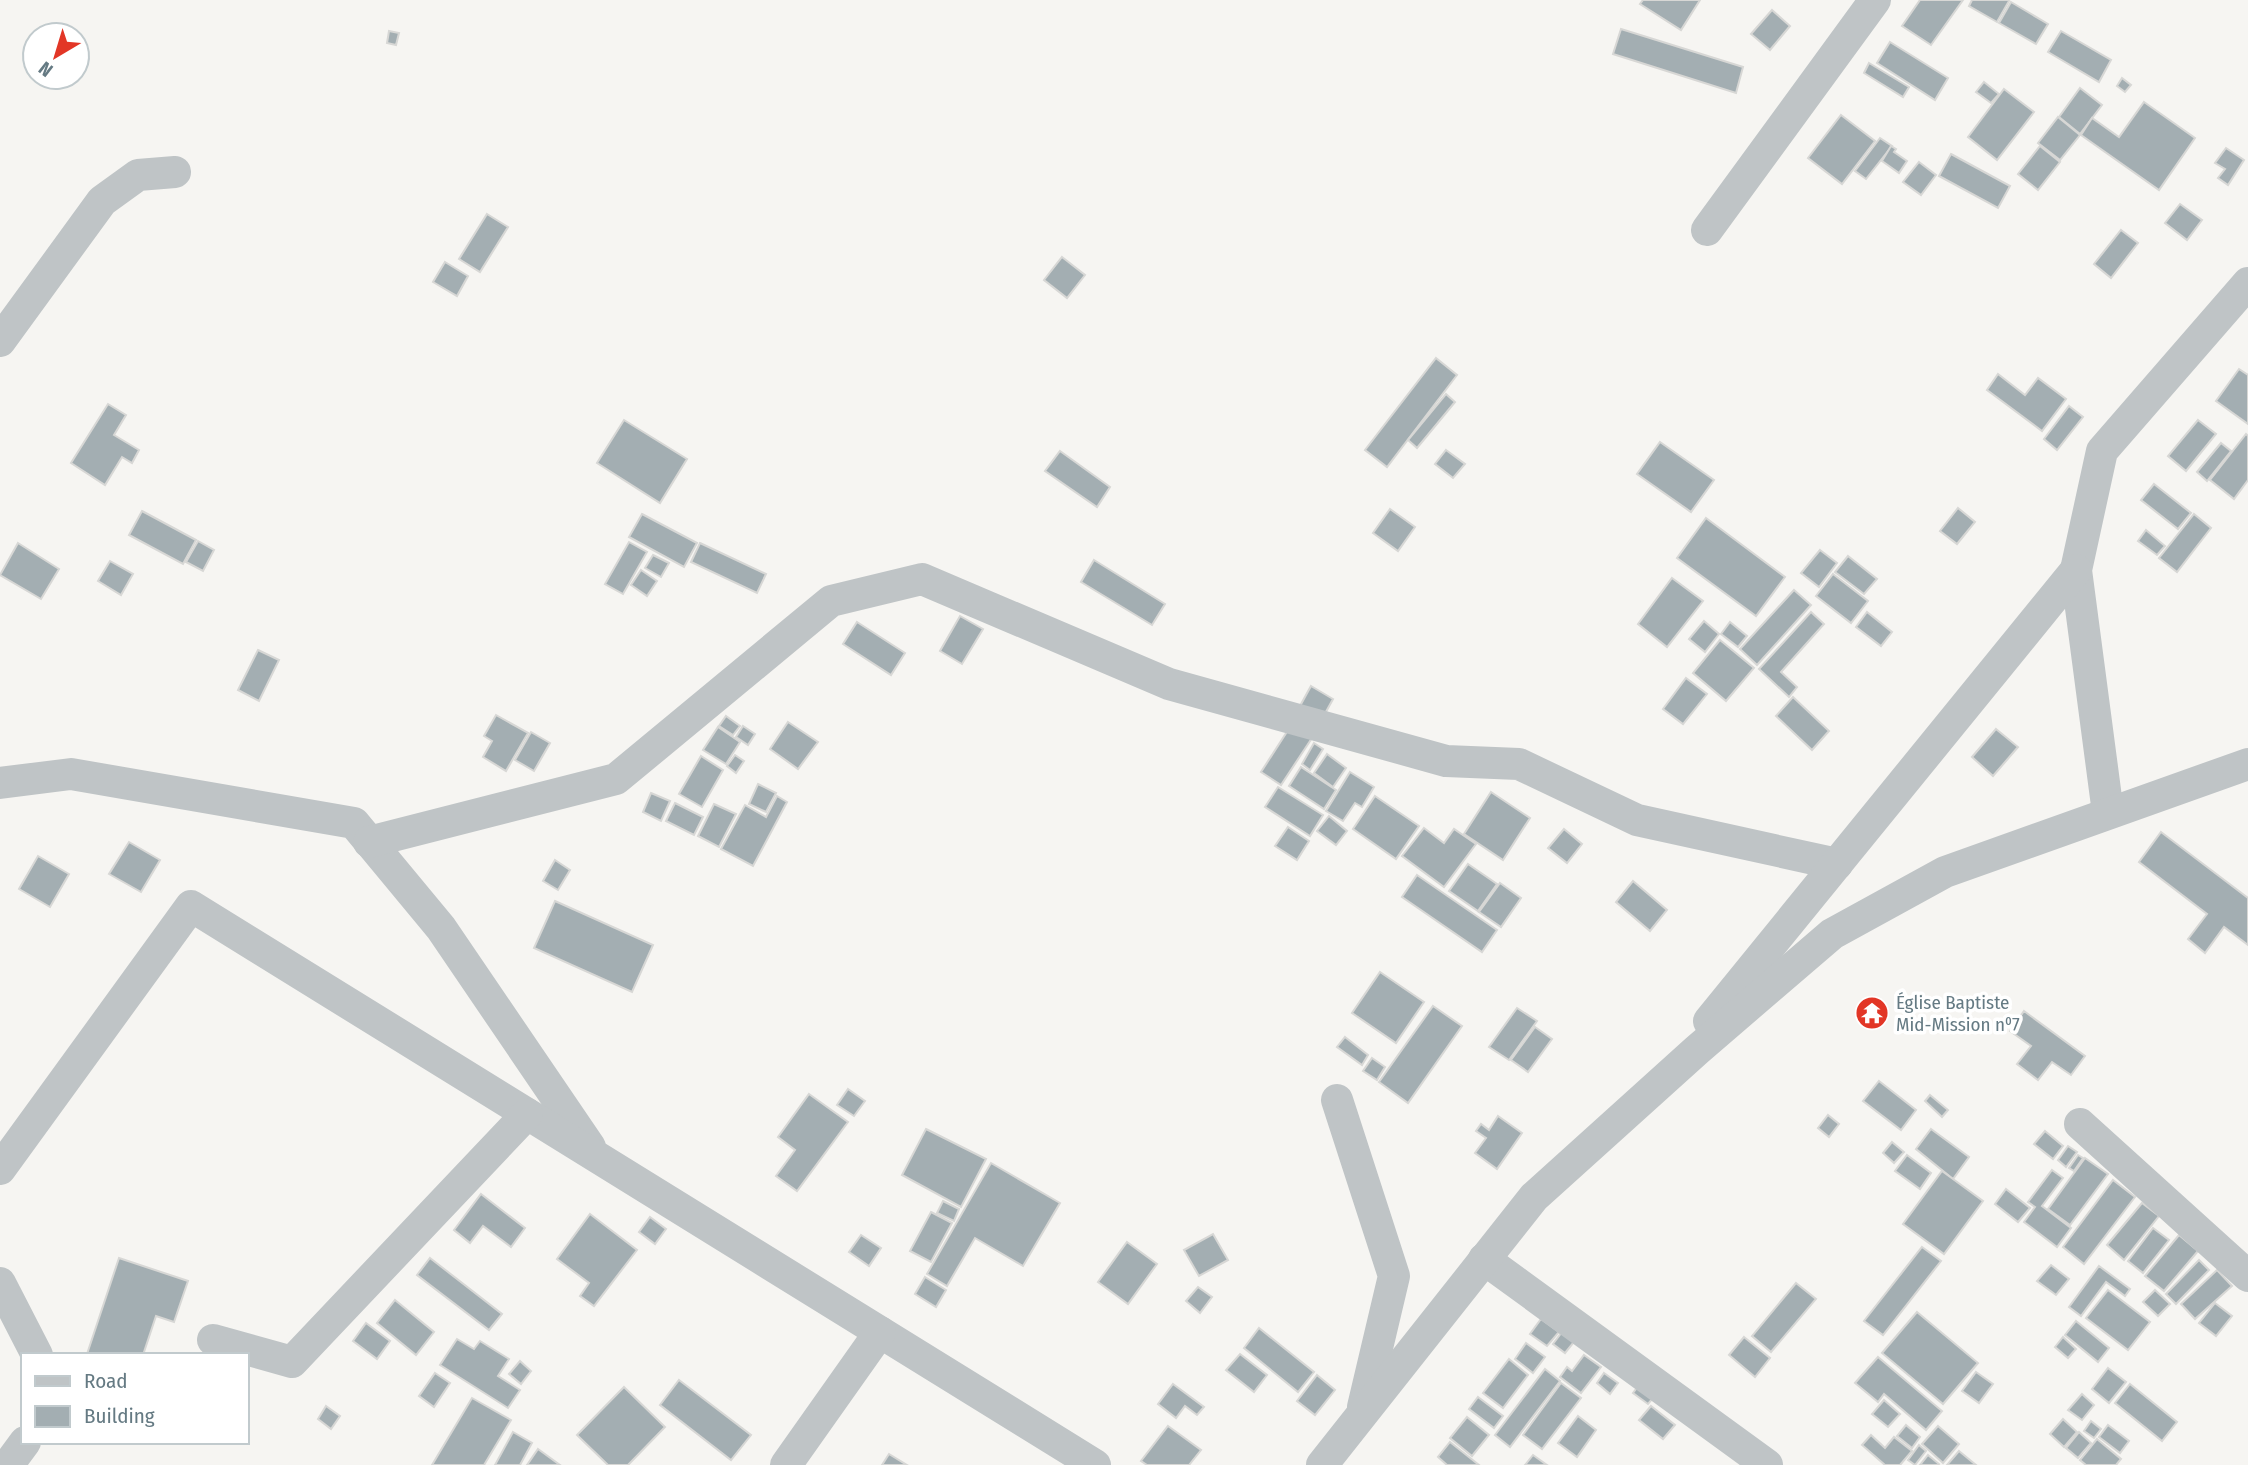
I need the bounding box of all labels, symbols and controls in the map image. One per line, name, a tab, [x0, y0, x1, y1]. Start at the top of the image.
north arrow	[21, 21, 91, 91]
text: N	[34, 56, 57, 82]
place label: Église Baptiste Mid-Mission n⁰7	[1896, 991, 2020, 1036]
temple icon: Église Baptiste Mid-Mission n⁰7	[1853, 994, 1891, 1032]
legend	[21, 1353, 248, 1444]
text: Road	[84, 1368, 128, 1394]
text: Building	[84, 1403, 155, 1429]

